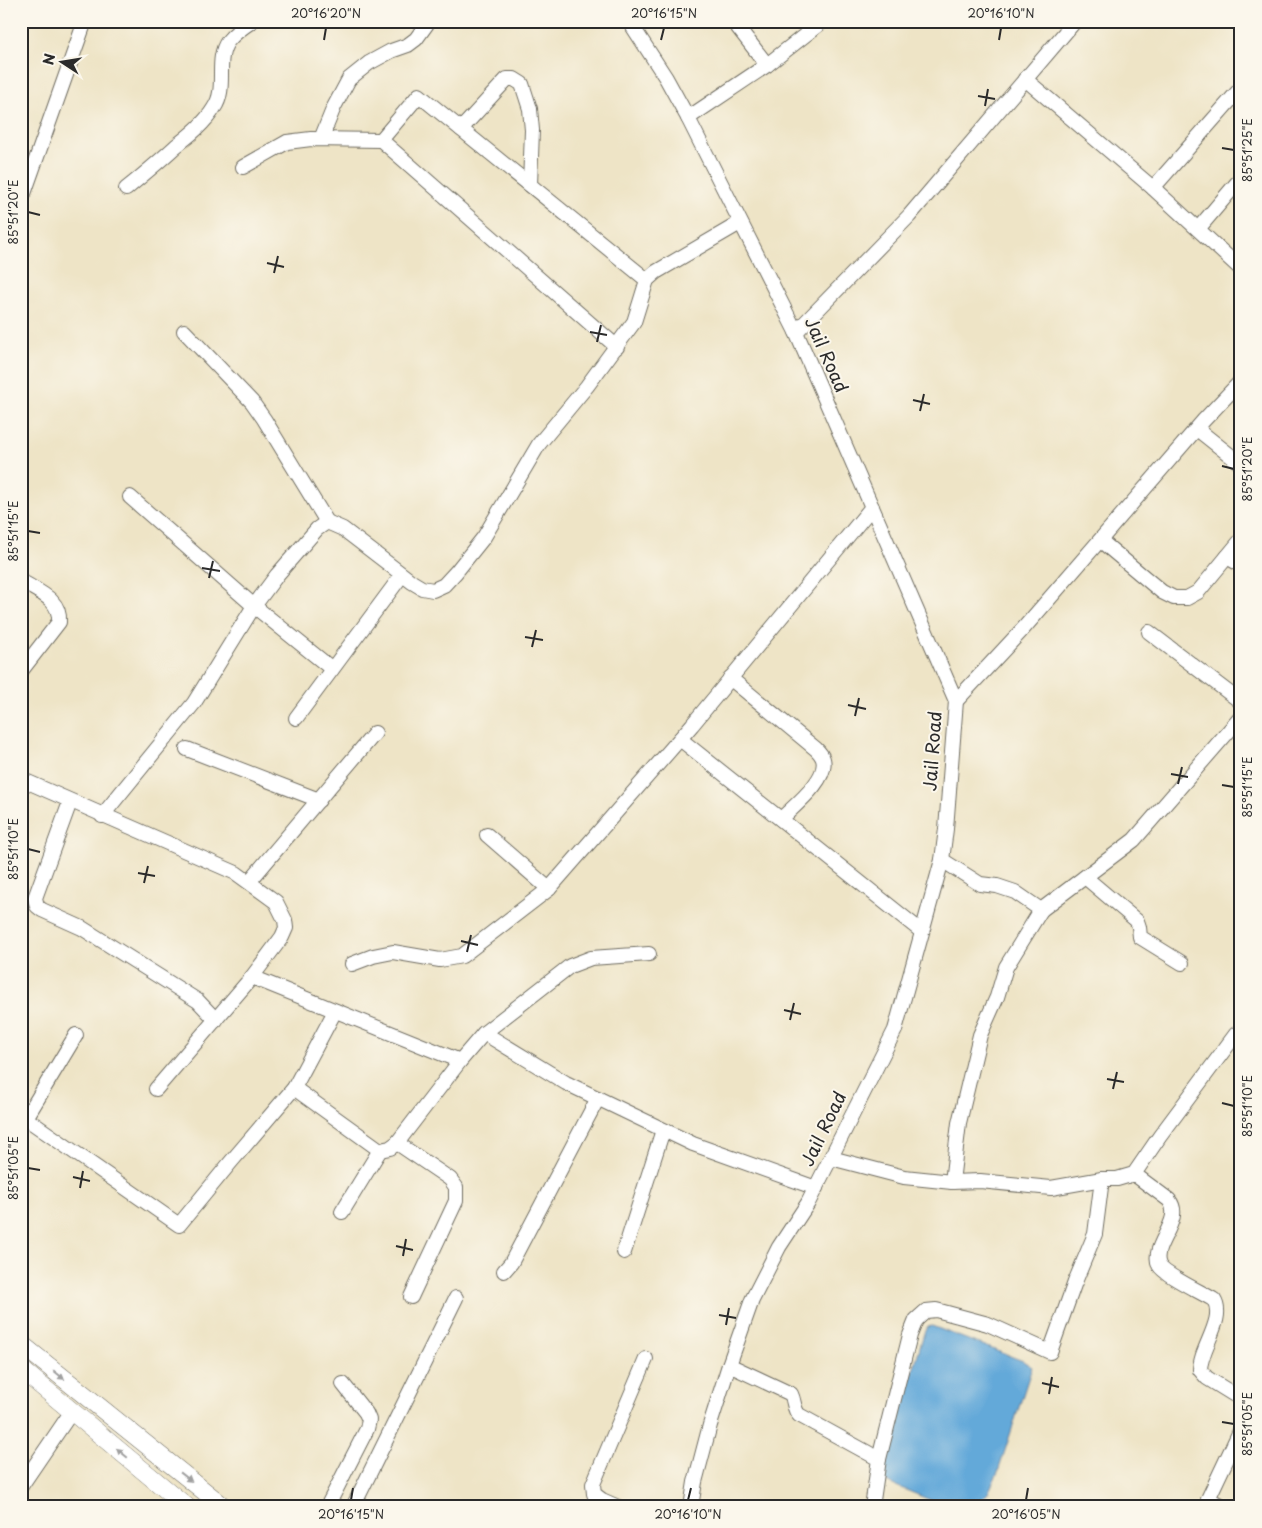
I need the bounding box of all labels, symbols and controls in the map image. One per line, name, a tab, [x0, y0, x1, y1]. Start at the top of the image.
text: 20°16'20"N	[291, 4, 361, 22]
text: 20°16'15"N	[631, 4, 697, 22]
text: 20°16'10"N	[967, 4, 1035, 22]
north arrow	[38, 38, 88, 88]
text: N	[37, 52, 60, 67]
text: 85°51'25"E	[1238, 118, 1256, 182]
text: 85°51'20"E	[4, 180, 22, 244]
street label: Jail Road	[799, 312, 856, 397]
text: 85°51'20"E	[1238, 437, 1256, 501]
text: 85°51'15"E	[4, 501, 22, 561]
street label: Jail Road	[915, 710, 948, 792]
text: 85°51'15"E	[1238, 757, 1256, 817]
text: 85°51'10"E	[4, 818, 22, 880]
text: 85°51'10"E	[1238, 1075, 1256, 1137]
street label: Jail Road	[793, 1086, 852, 1170]
text: 85°51'05"E	[4, 1136, 22, 1200]
one-way arrow	[52, 1370, 65, 1381]
text: 85°51'05"E	[1238, 1392, 1256, 1456]
one-way arrow	[117, 1447, 129, 1459]
one-way arrow	[179, 1471, 192, 1482]
text: 20°16'15"N	[318, 1505, 384, 1523]
text: 20°16'10"N	[654, 1505, 722, 1523]
text: 20°16'05"N	[991, 1505, 1061, 1523]

